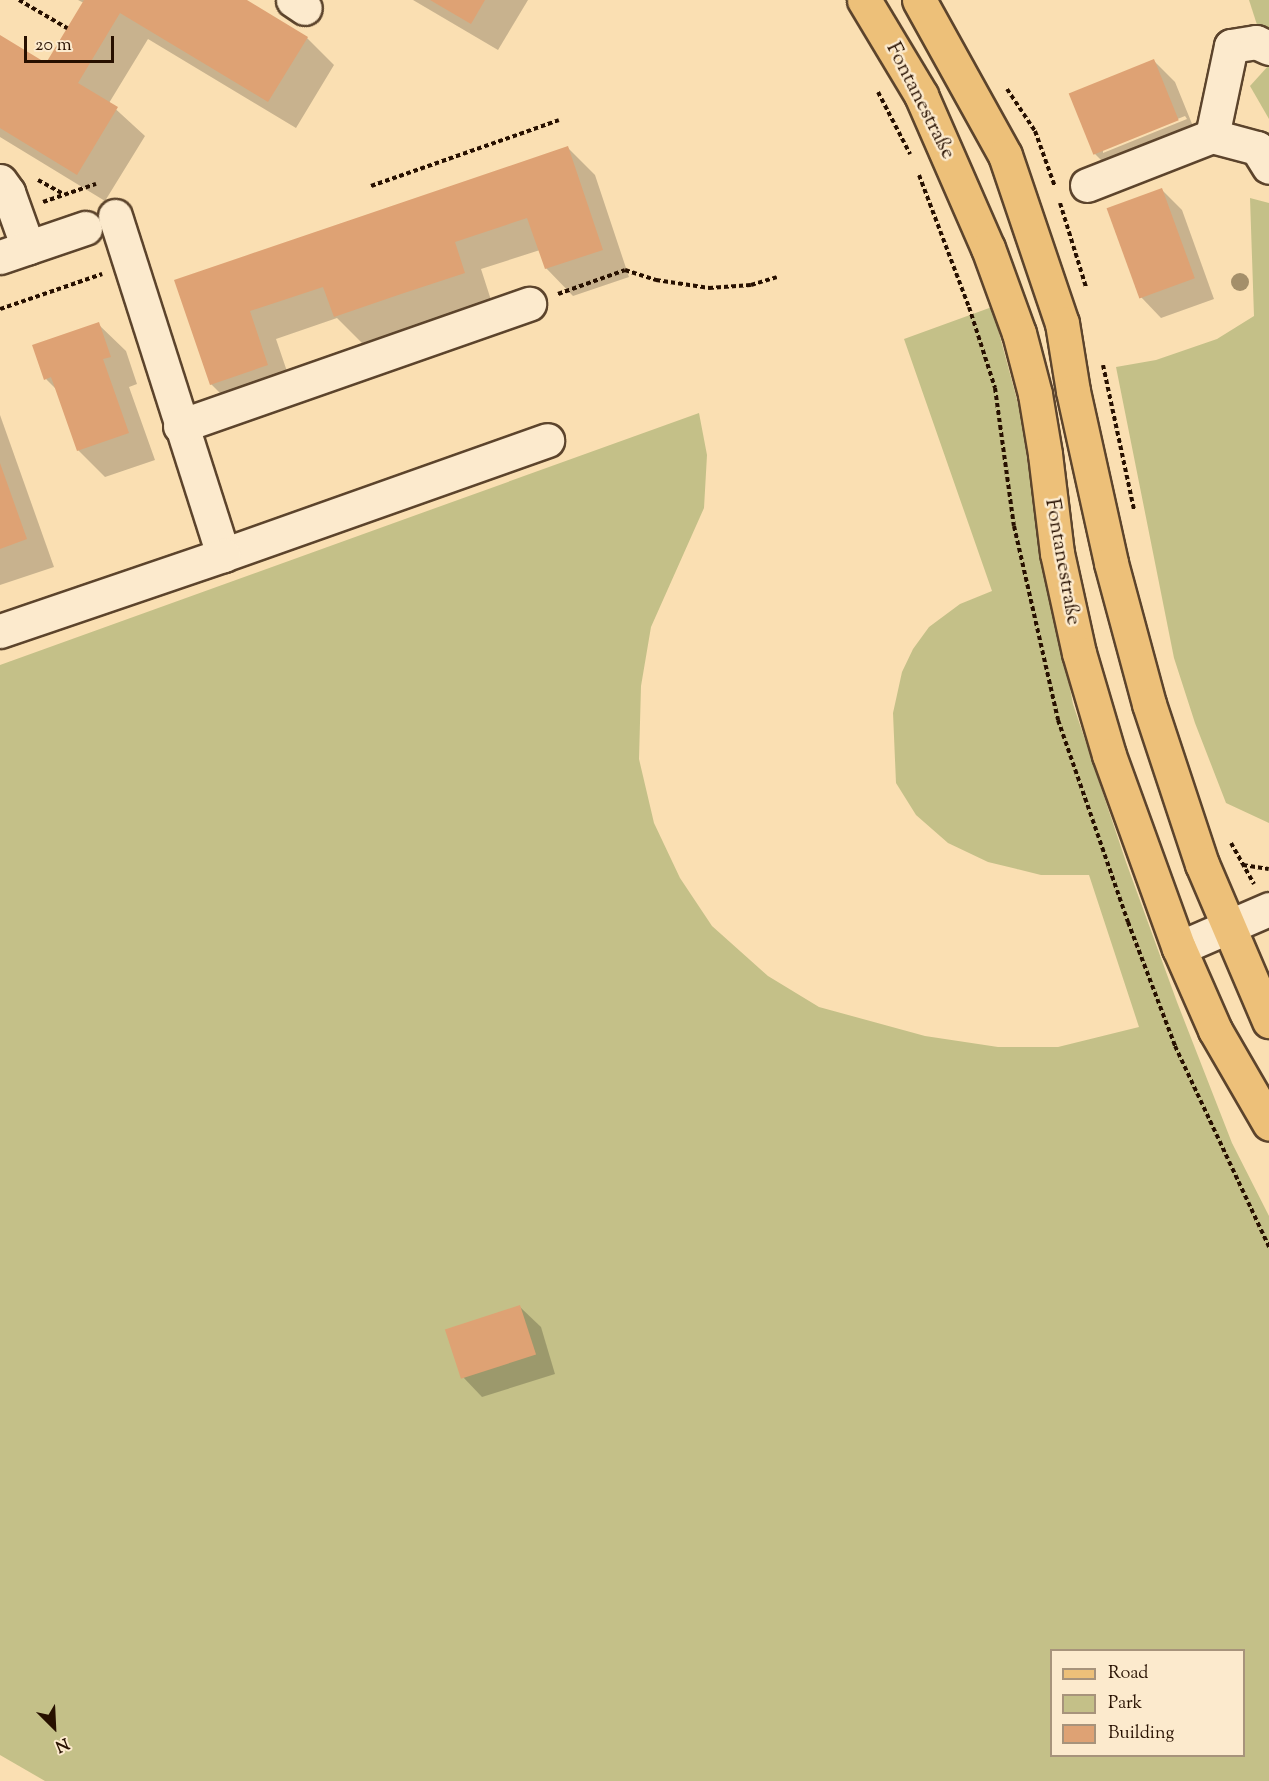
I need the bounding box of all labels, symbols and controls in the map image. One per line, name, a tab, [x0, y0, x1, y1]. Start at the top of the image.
scale bar	[27, 24, 117, 62]
text: 20 m	[35, 33, 72, 59]
street label: Fontanestraße	[880, 38, 960, 164]
street label: Fontanestraße	[1039, 497, 1085, 627]
legend	[1050, 1649, 1245, 1757]
text: Road	[1108, 1661, 1148, 1687]
text: Park	[1108, 1691, 1142, 1717]
north arrow	[24, 1697, 84, 1757]
text: Building	[1108, 1721, 1174, 1747]
text: N	[51, 1731, 72, 1757]

